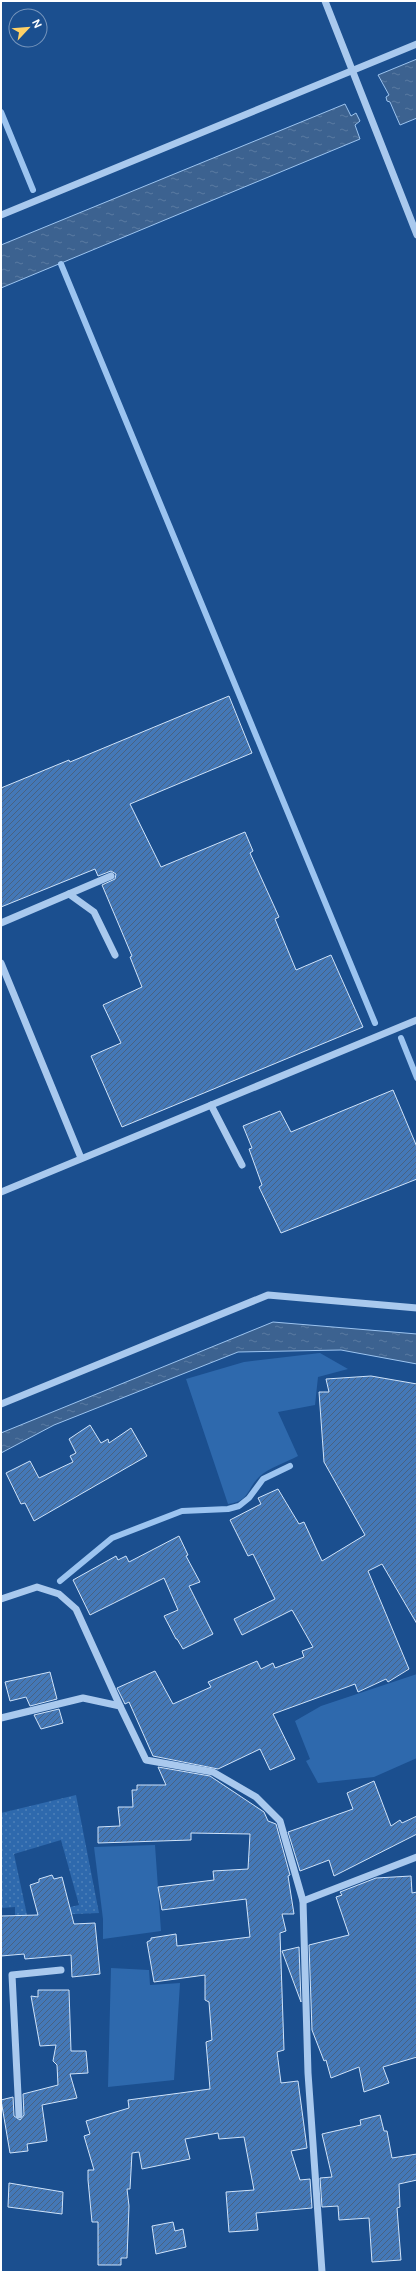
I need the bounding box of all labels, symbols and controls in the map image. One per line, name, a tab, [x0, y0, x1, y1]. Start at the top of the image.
north arrow	[8, 8, 48, 48]
text: N	[29, 17, 45, 30]

